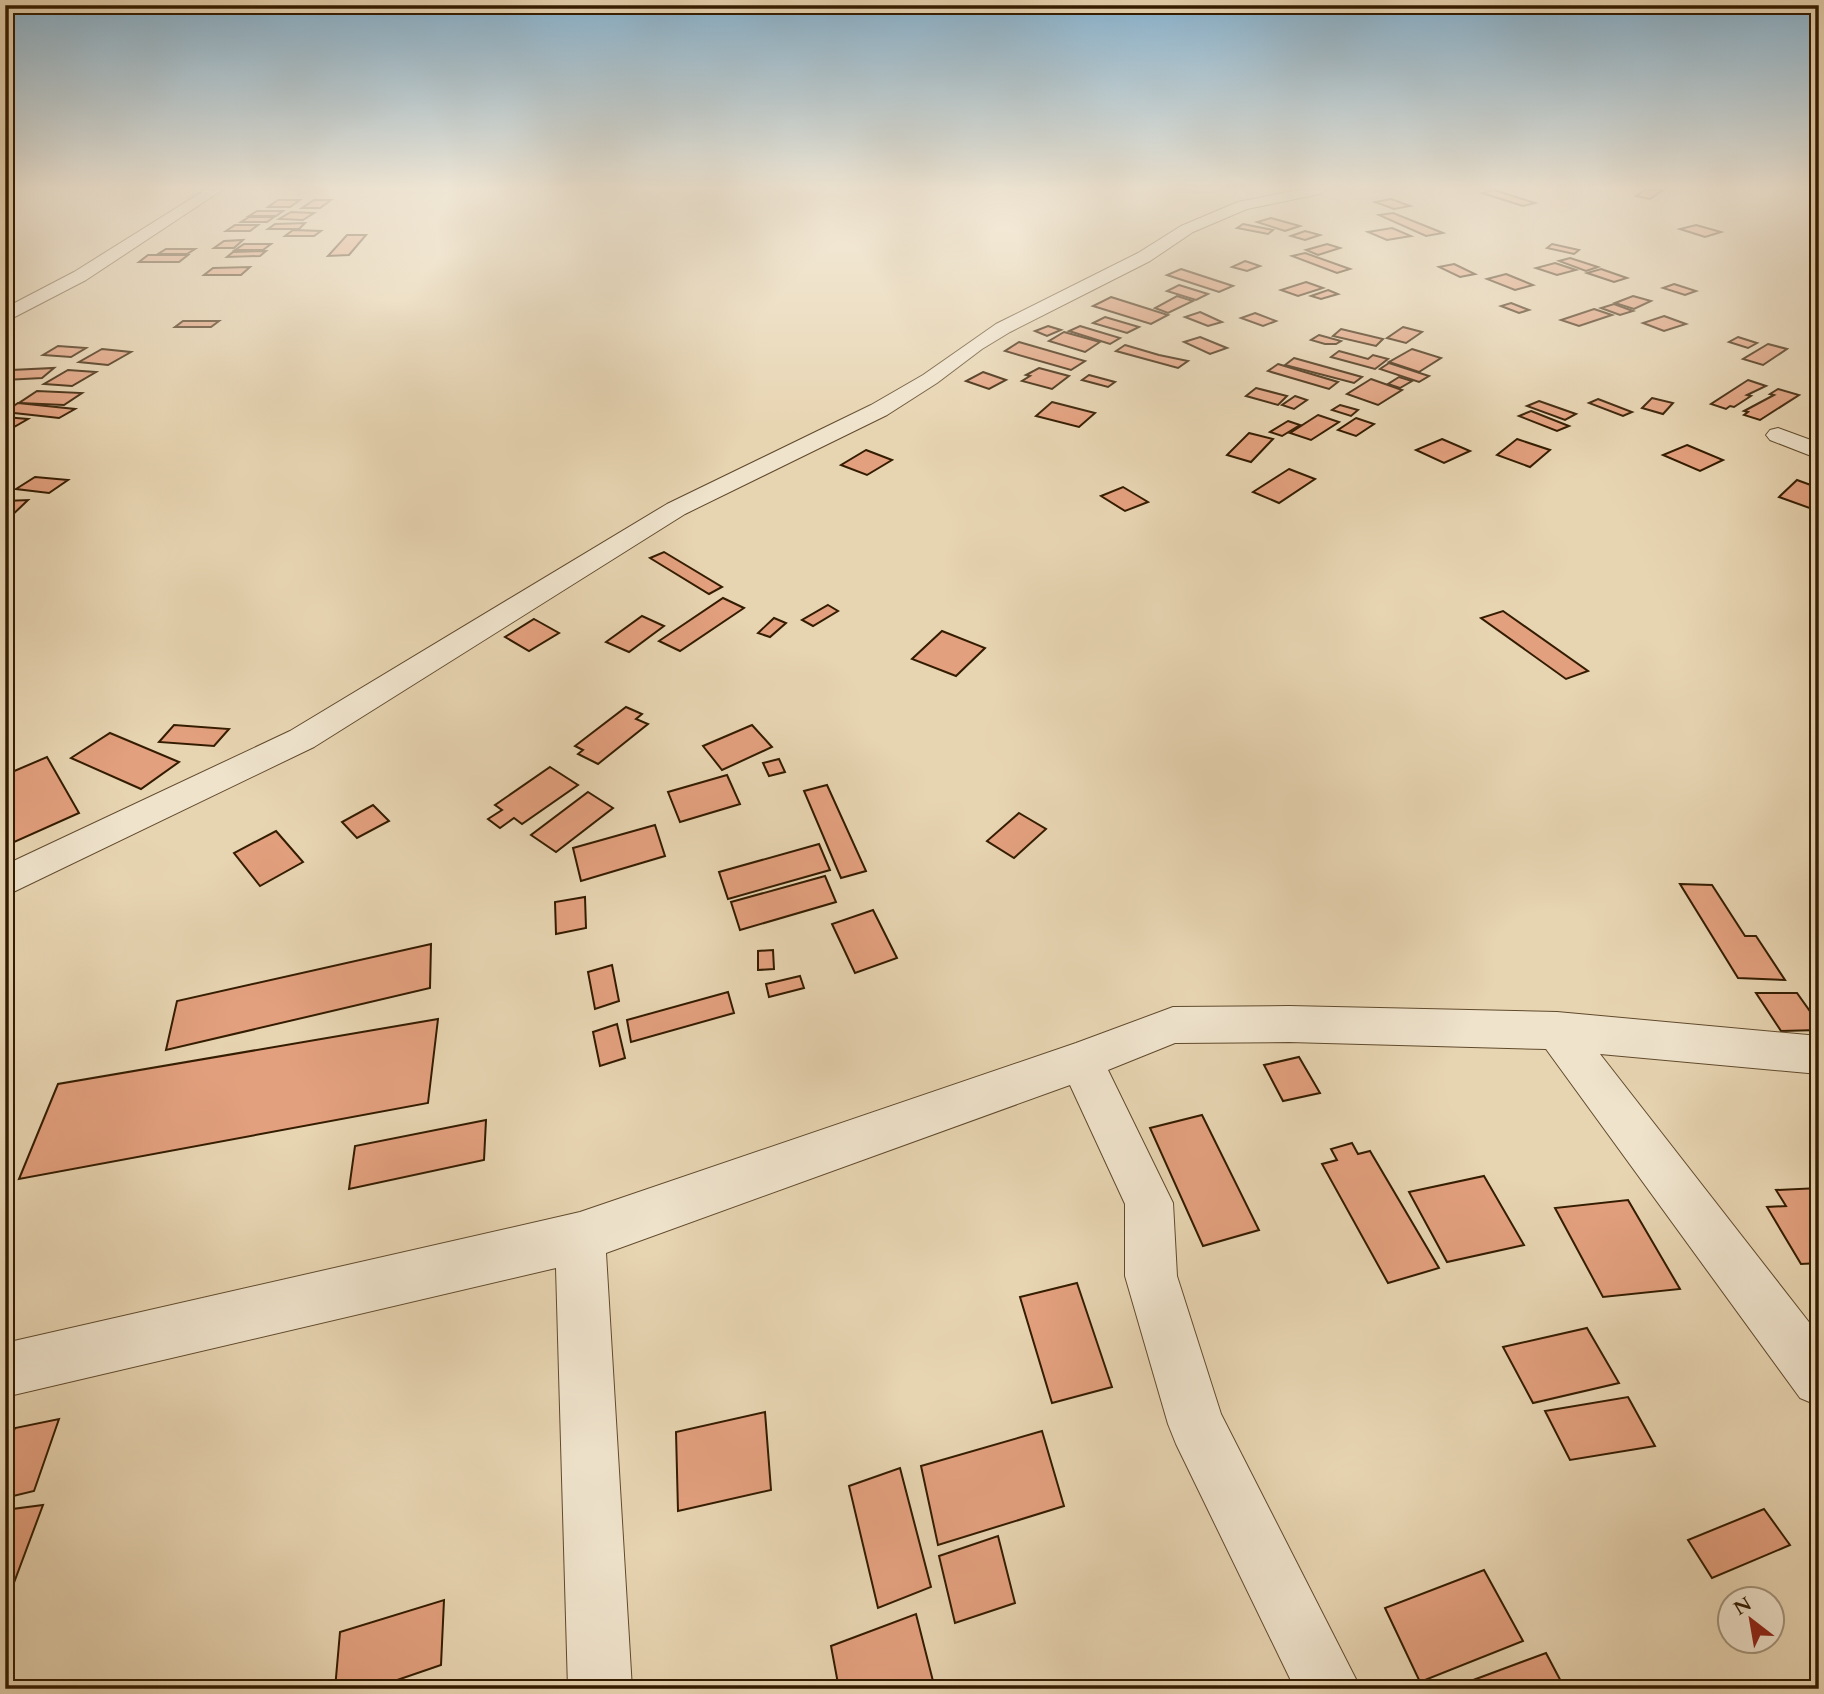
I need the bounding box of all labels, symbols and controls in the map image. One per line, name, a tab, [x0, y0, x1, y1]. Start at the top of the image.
north arrow	[1716, 1586, 1786, 1656]
text: N	[1729, 1591, 1757, 1622]

